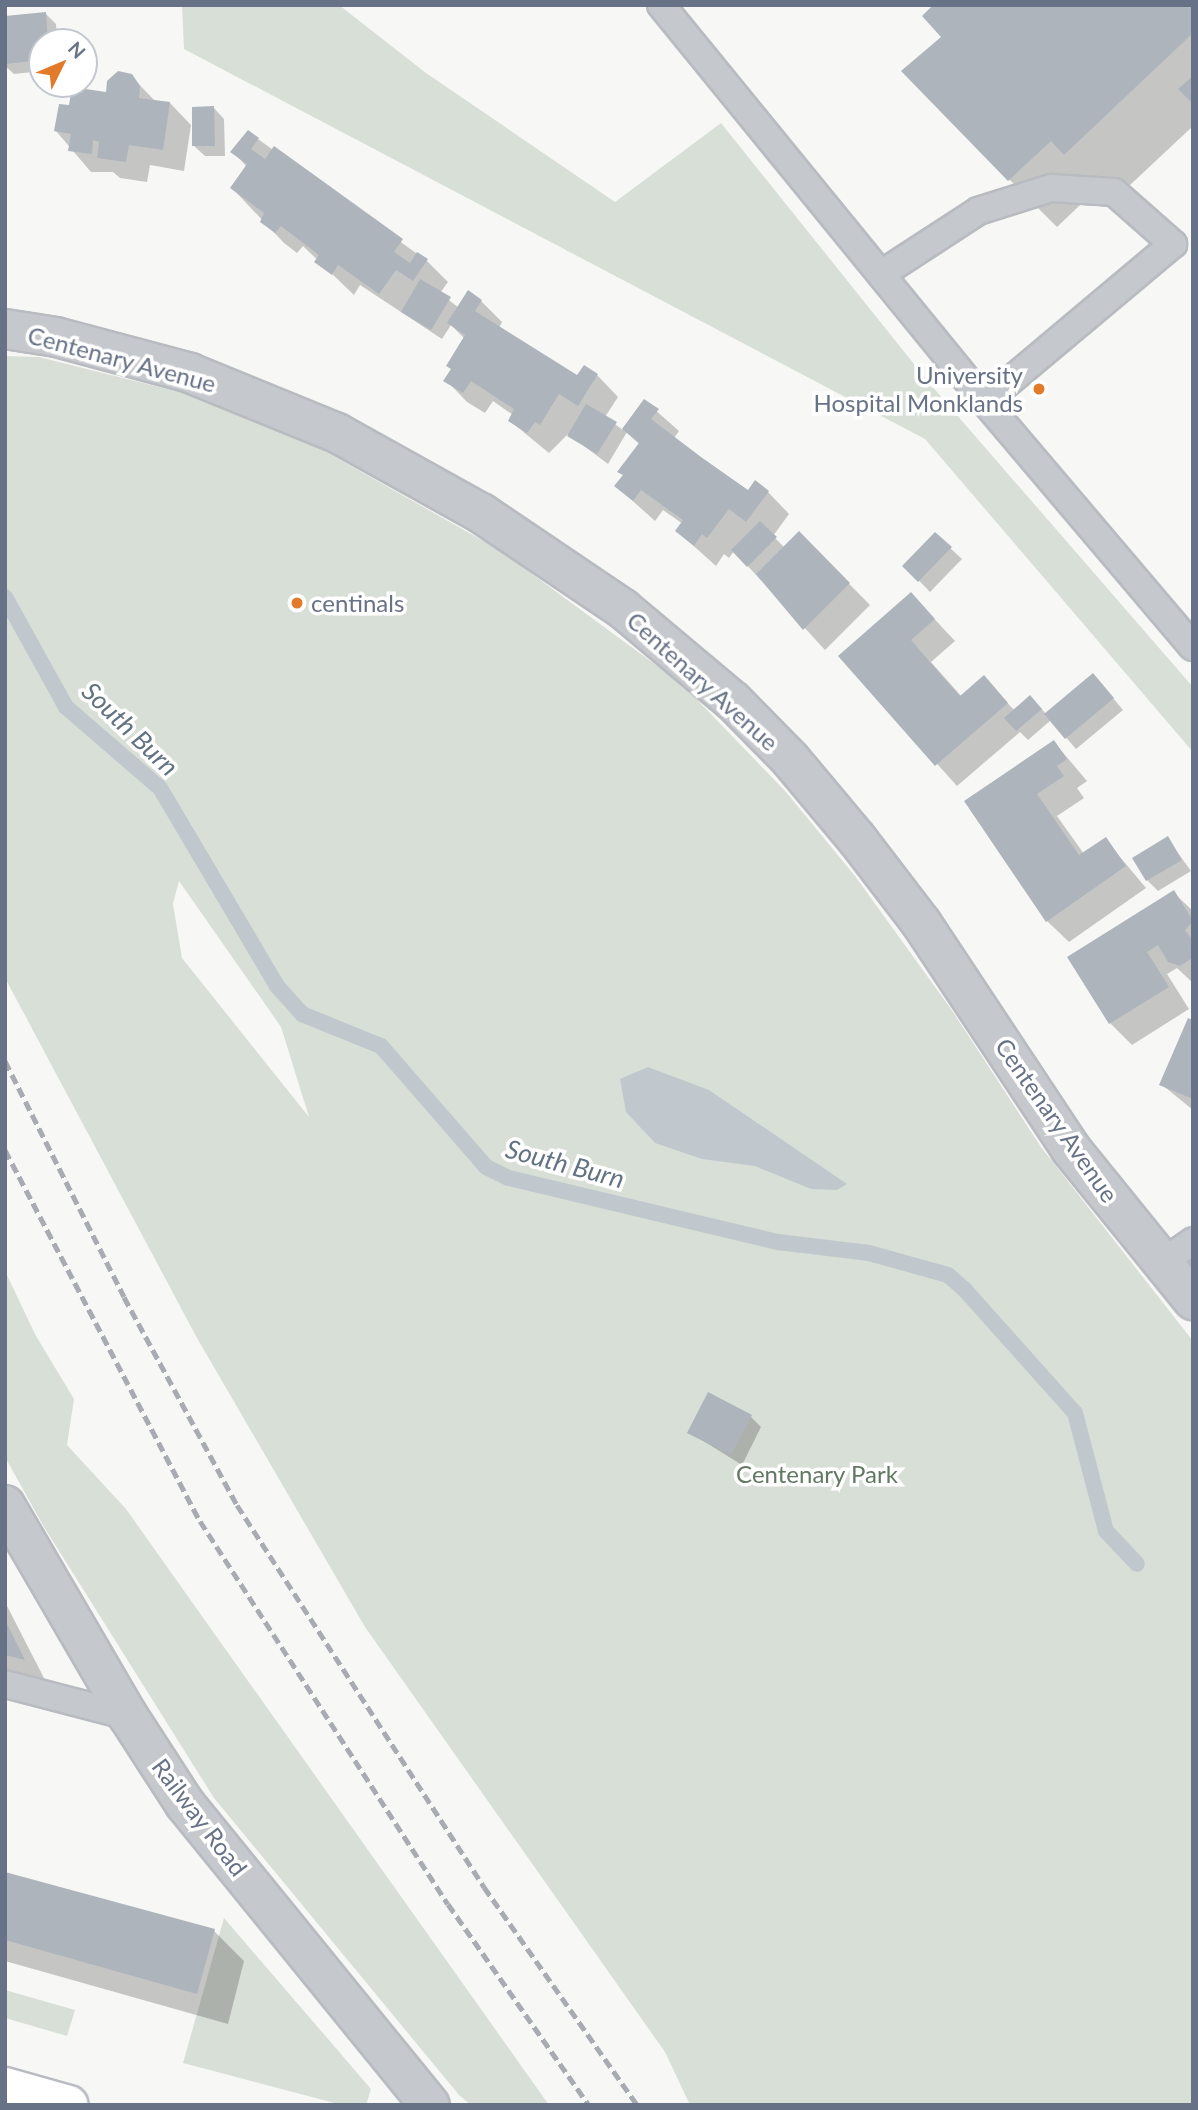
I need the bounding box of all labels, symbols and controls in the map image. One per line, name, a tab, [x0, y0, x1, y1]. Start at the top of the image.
north arrow	[28, 28, 98, 98]
text: N	[64, 36, 91, 63]
street label: Centenary Avenue	[24, 320, 220, 398]
place label: University Hospital Monklands	[814, 361, 1023, 417]
marker: University Hospital Monklands	[1029, 379, 1049, 399]
place label: centinals	[311, 589, 404, 617]
marker: centinals	[289, 595, 305, 611]
street label: Centenary Avenue	[621, 605, 785, 757]
water label: South Burn	[76, 676, 184, 782]
street label: Centenary Avenue	[989, 1032, 1125, 1208]
water label: South Burn	[502, 1133, 628, 1195]
park label: Centenary Park	[736, 1460, 898, 1488]
street label: Railway Road	[146, 1752, 254, 1882]

